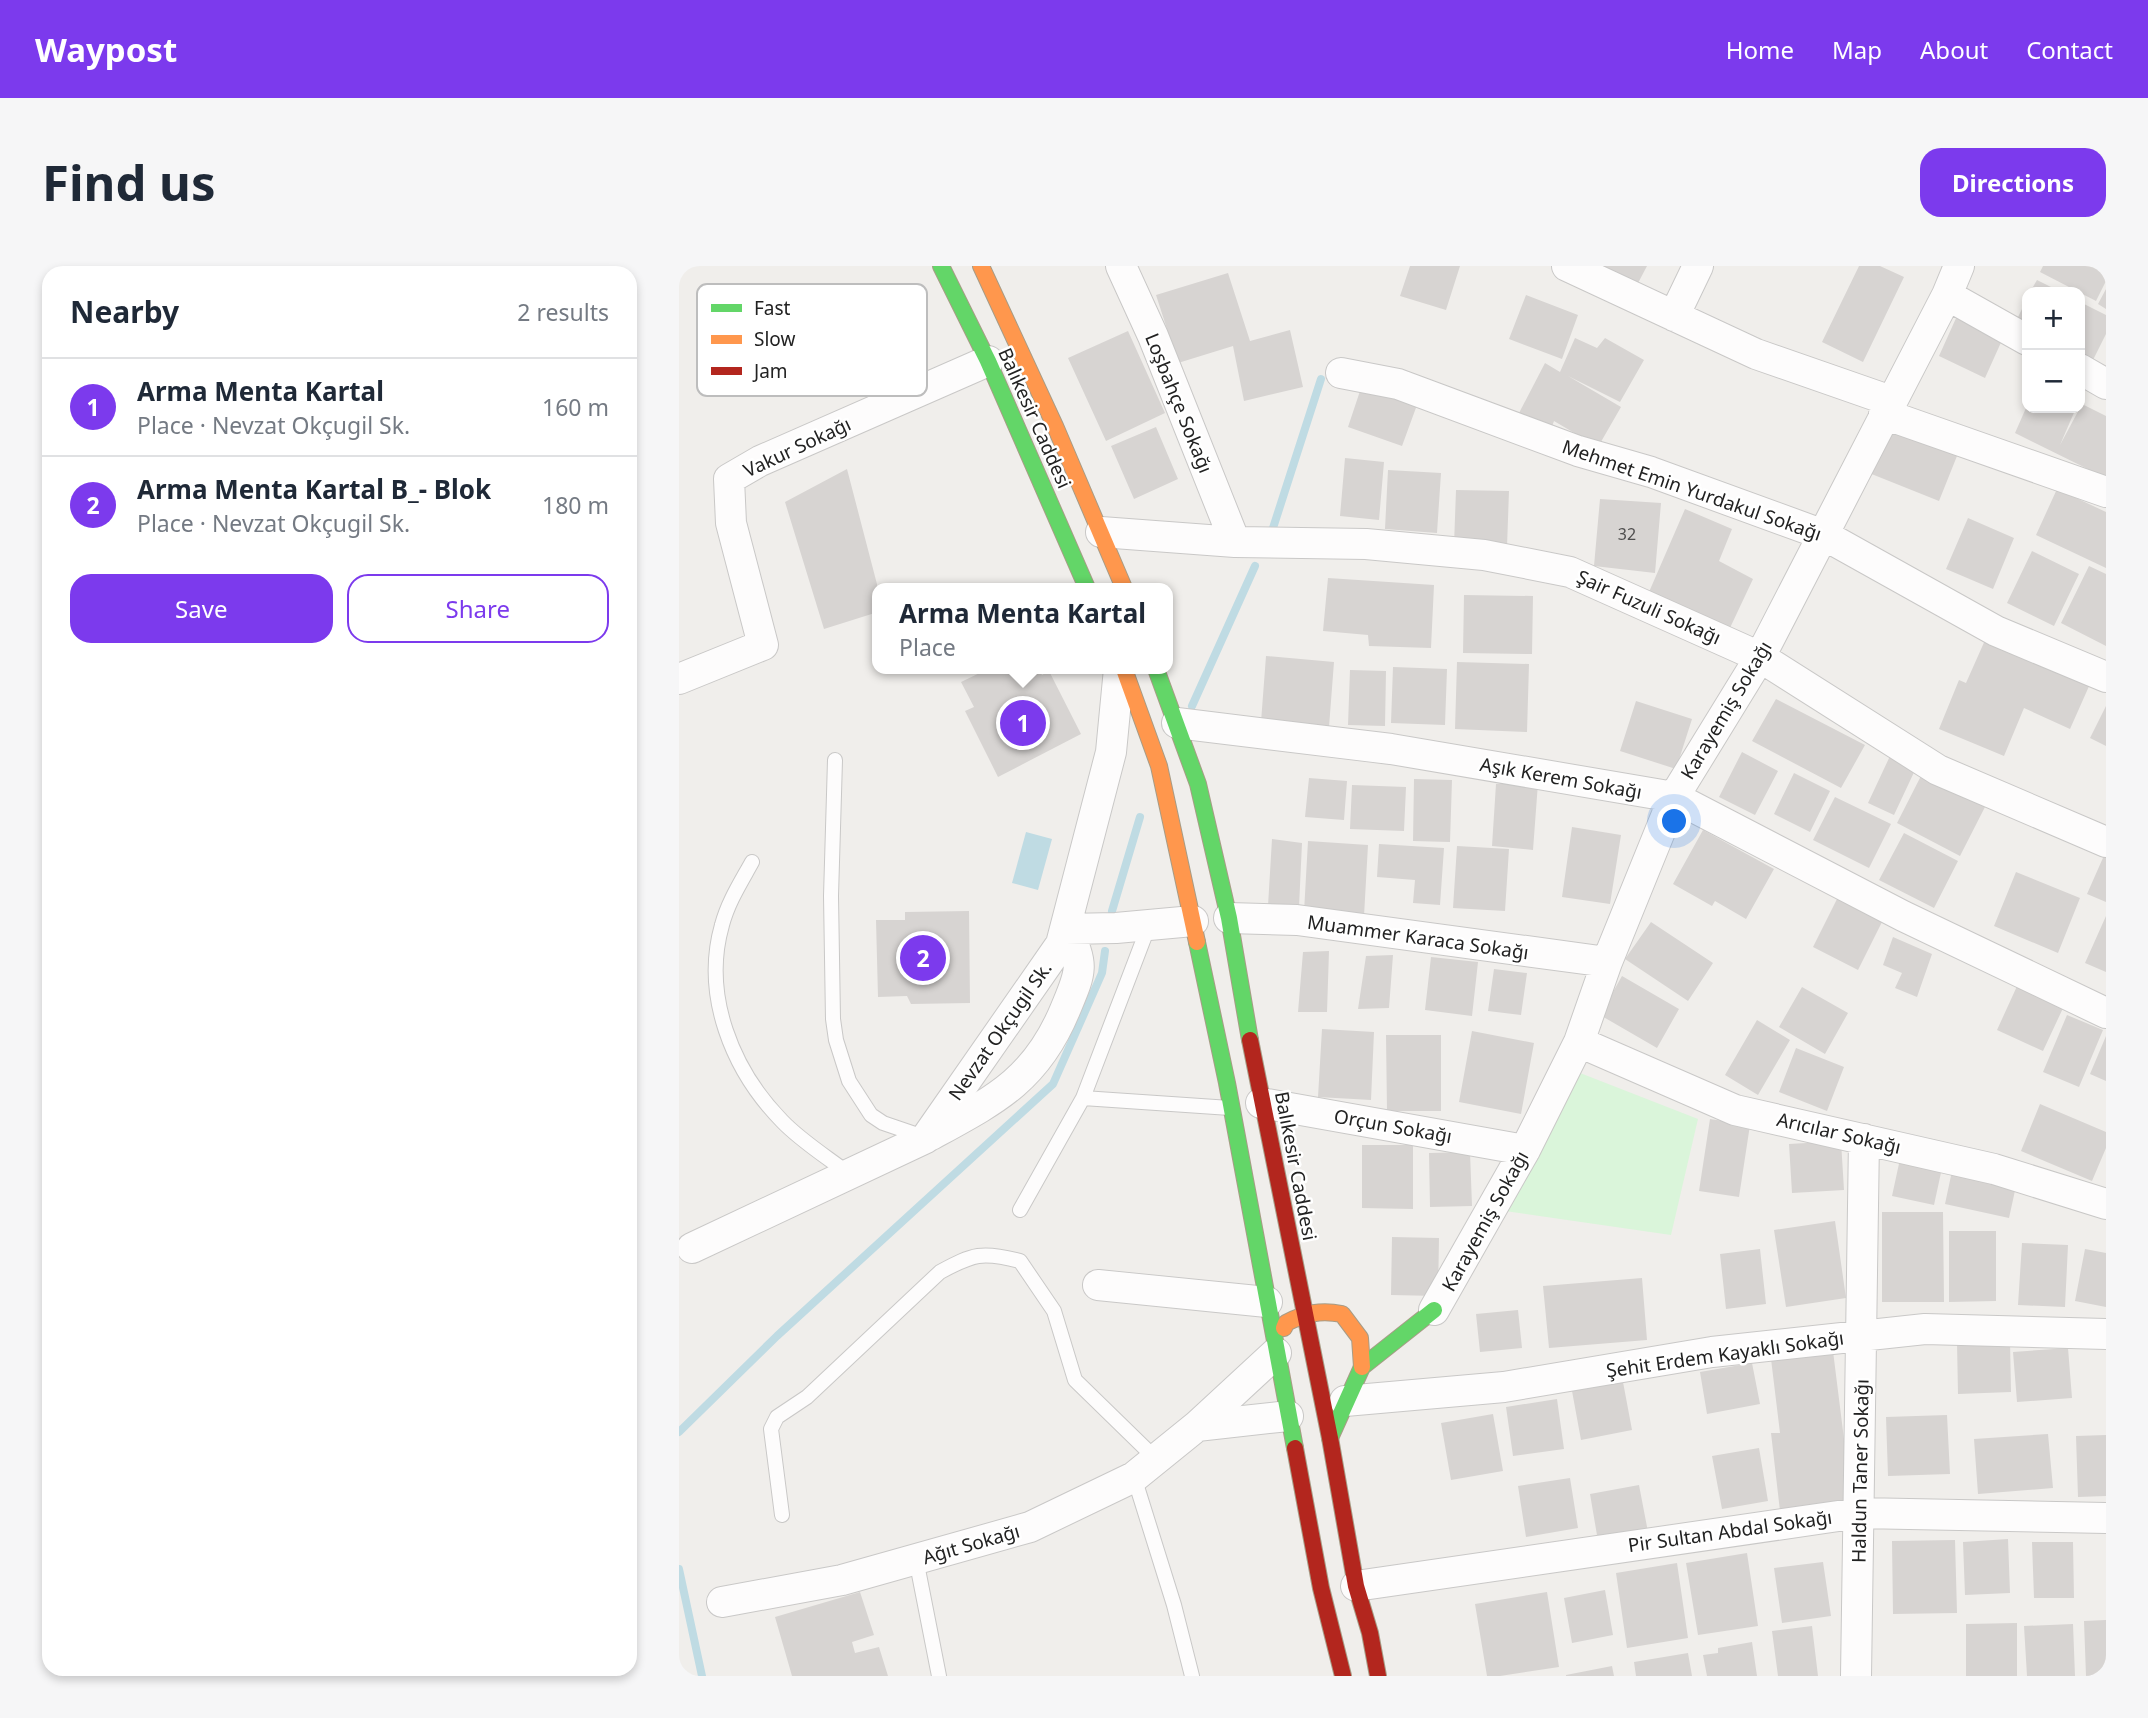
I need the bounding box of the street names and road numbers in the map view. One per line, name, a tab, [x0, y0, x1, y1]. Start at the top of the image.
street label: Loşbahçe Sokağı	[1139, 329, 1219, 477]
street label: Balıkesir Caddesi	[992, 344, 1078, 492]
street label: Vakur Sokağı	[739, 411, 855, 483]
street label: Mehmet Emin Yurdakul Sokağı	[1559, 433, 1825, 547]
street label: Şair Fuzuli Sokağı	[1573, 564, 1725, 650]
street label: Karayemiş Sokağı	[1674, 636, 1778, 784]
street label: Aşık Kerem Sokağı	[1478, 751, 1644, 805]
street label: Muammer Karaca Sokağı	[1306, 909, 1530, 965]
street label: Nevzat Okçugil Sk.	[942, 956, 1058, 1106]
street label: Balıkesir Caddesi	[1269, 1089, 1323, 1243]
street label: Orçun Sokağı	[1332, 1103, 1454, 1149]
street label: Arıcılar Sokağı	[1774, 1106, 1904, 1160]
street label: Karayemiş Sokağı	[1436, 1146, 1534, 1296]
street label: Şehit Erdem Kayaklı Sokağı	[1604, 1324, 1846, 1384]
street label: Haldun Taner Sokağı	[1845, 1379, 1875, 1563]
street label: Pir Sultan Abdal Sokağı	[1626, 1504, 1834, 1558]
street label: Ağıt Sokağı	[919, 1518, 1023, 1570]

